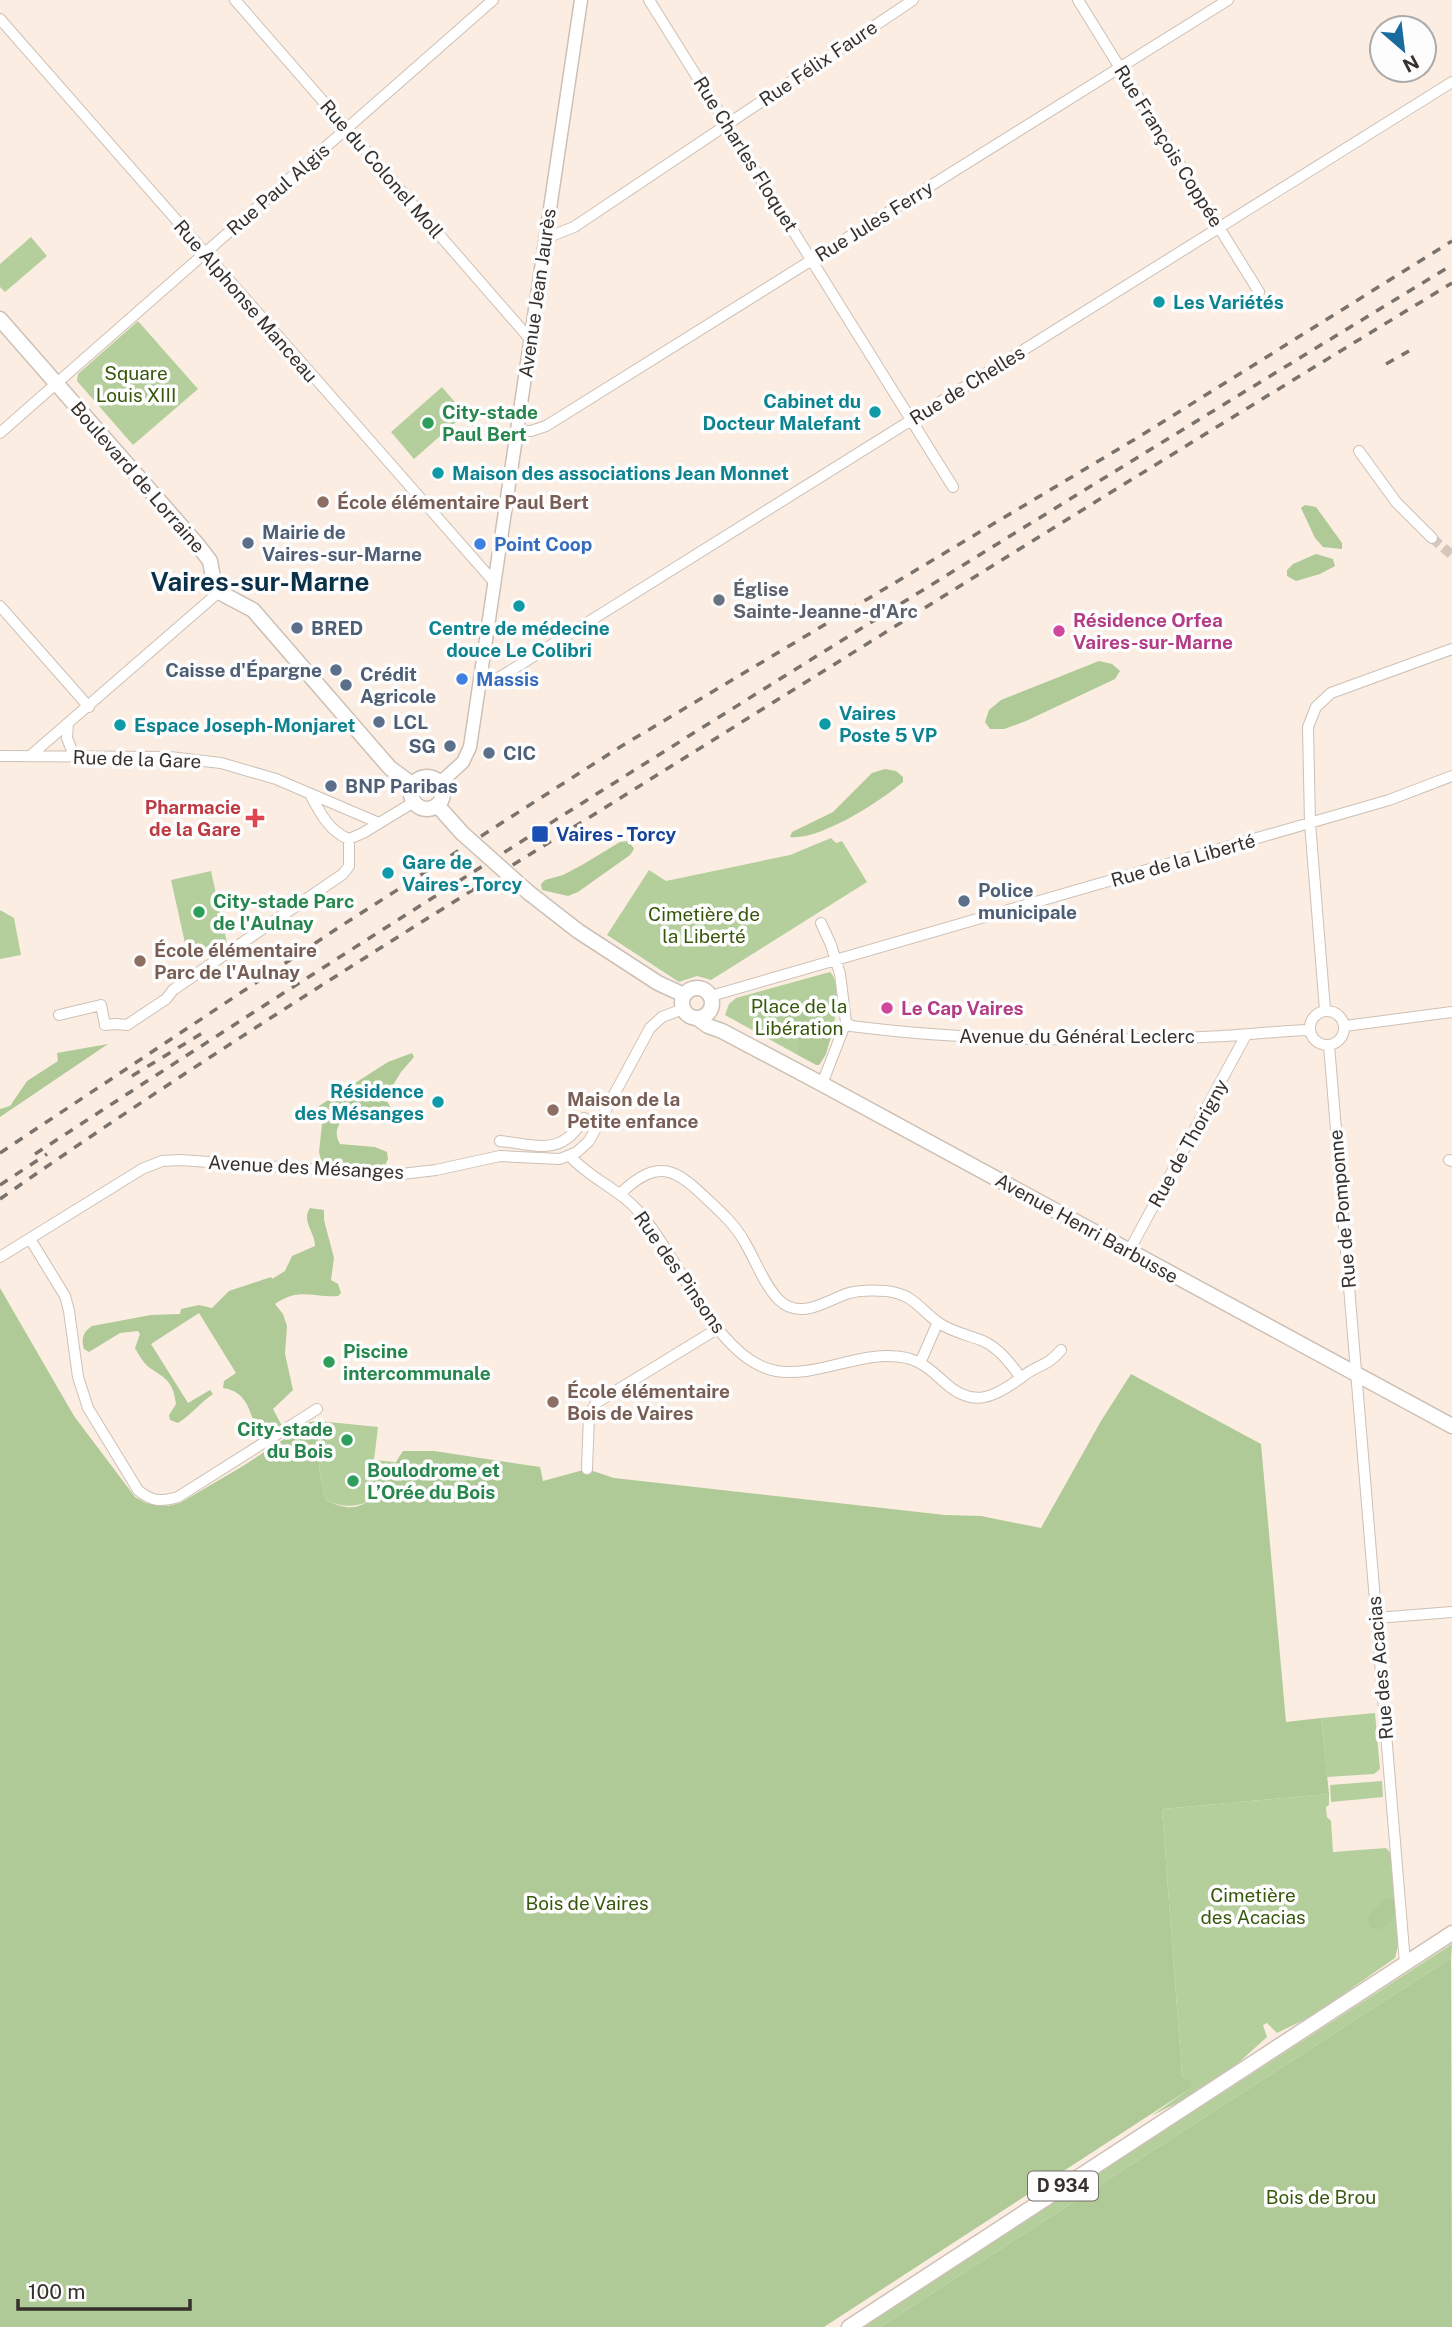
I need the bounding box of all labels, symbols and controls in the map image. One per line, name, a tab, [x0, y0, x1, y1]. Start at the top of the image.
north arrow	[1368, 14, 1438, 84]
street label: Rue Félix Faure	[755, 16, 881, 110]
text: N	[1399, 51, 1423, 77]
street label: Rue François Coppée	[1110, 61, 1228, 231]
street label: Rue Charles Floquet	[689, 73, 803, 235]
street label: Rue du Colonel Moll	[316, 95, 448, 243]
street label: Rue Paul Algis	[222, 139, 334, 239]
street label: Rue Jules Ferry	[811, 176, 937, 266]
street label: Avenue Jean Jaurès	[514, 207, 560, 379]
street label: Rue Alphonse Manceau	[170, 215, 322, 387]
place label: Les Variétés	[1173, 291, 1284, 313]
marker: Les Variétés	[1151, 294, 1167, 310]
street label: Rue de Chelles	[906, 341, 1028, 429]
park label: Square Louis XIII	[96, 362, 176, 406]
place label: Cabinet du Docteur Malefant	[702, 390, 861, 434]
street label: Boulevard de Lorraine	[66, 397, 210, 557]
place label: City-stade Paul Bert	[442, 401, 538, 445]
marker: Cabinet du Docteur Malefant	[867, 404, 883, 420]
marker: City-stade Paul Bert	[420, 415, 436, 431]
place label: Maison des associations Jean Monnet	[452, 462, 789, 484]
marker: Maison des associations Jean Monnet	[430, 465, 446, 481]
place label: École élémentaire Paul Bert	[337, 491, 589, 513]
marker: École élémentaire Paul Bert	[315, 494, 331, 510]
place label: Mairie de Vaires-sur-Marne	[262, 521, 422, 565]
place label: Point Coop	[494, 533, 592, 555]
marker: Mairie de Vaires-sur-Marne	[240, 535, 256, 551]
marker: Point Coop	[472, 536, 488, 552]
district label: Vaires-sur-Marne	[151, 566, 369, 597]
place label: Église Sainte-Jeanne-d'Arc	[733, 578, 918, 622]
marker: Église Sainte-Jeanne-d'Arc	[711, 592, 727, 608]
marker: Centre de médecine douce Le Colibri	[511, 598, 527, 614]
place label: Résidence Orfea Vaires-sur-Marne	[1073, 609, 1233, 653]
place label: BRED	[311, 617, 363, 639]
place label: Centre de médecine douce Le Colibri	[428, 617, 610, 661]
marker: BRED	[289, 620, 305, 636]
marker: Résidence Orfea Vaires-sur-Marne	[1051, 623, 1067, 639]
place label: Caisse d'Épargne	[165, 659, 322, 681]
marker: Caisse d'Épargne	[328, 662, 344, 678]
place label: Crédit Agricole	[360, 663, 436, 707]
place label: Massis	[476, 668, 539, 690]
marker: Massis	[454, 671, 470, 687]
marker: Crédit Agricole	[338, 677, 354, 693]
place label: Vaires Poste 5 VP	[839, 702, 937, 746]
place label: LCL	[393, 711, 428, 733]
place label: Espace Joseph-Monjaret	[134, 714, 356, 736]
marker: LCL	[371, 714, 387, 730]
marker: Vaires Poste 5 VP	[817, 716, 833, 732]
marker: Espace Joseph-Monjaret	[112, 717, 128, 733]
place label: SG	[409, 735, 436, 757]
marker: SG	[442, 738, 458, 754]
place label: CIC	[503, 742, 536, 764]
marker: CIC	[481, 745, 497, 761]
street label: Rue de la Gare	[72, 746, 202, 772]
place label: BNP Paribas	[345, 775, 458, 797]
marker: BNP Paribas	[323, 778, 339, 794]
place label: Pharmacie de la Gare	[145, 796, 241, 840]
marker: Pharmacie de la Gare	[247, 810, 263, 826]
place label: Vaires - Torcy	[556, 823, 677, 845]
marker: Vaires - Torcy	[530, 824, 550, 844]
street label: Rue de la Liberté	[1108, 829, 1258, 891]
place label: Gare de Vaires - Torcy	[402, 851, 523, 895]
marker: Gare de Vaires - Torcy	[380, 865, 396, 881]
place label: Police municipale	[978, 879, 1077, 923]
place label: City-stade Parc de l'Aulnay	[213, 890, 354, 934]
marker: Police municipale	[956, 893, 972, 909]
park label: Cimetière de la Liberté	[648, 903, 760, 947]
marker: City-stade Parc de l'Aulnay	[191, 904, 207, 920]
place label: École élémentaire Parc de l'Aulnay	[154, 939, 317, 983]
marker: École élémentaire Parc de l'Aulnay	[132, 953, 148, 969]
park label: Place de la Libération	[751, 995, 847, 1039]
place label: Le Cap Vaires	[901, 997, 1024, 1019]
marker: Le Cap Vaires	[879, 1000, 895, 1016]
street label: Avenue du Général Leclerc	[959, 1025, 1195, 1047]
street label: Rue de Thorigny	[1144, 1075, 1232, 1211]
place label: Résidence des Mésanges	[295, 1080, 424, 1124]
place label: Maison de la Petite enfance	[567, 1088, 699, 1132]
marker: Résidence des Mésanges	[430, 1094, 446, 1110]
marker: Maison de la Petite enfance	[545, 1102, 561, 1118]
street label: Rue de Pomponne	[1324, 1129, 1360, 1289]
street label: Avenue des Mésanges	[208, 1151, 404, 1183]
street label: Avenue Henri Barbusse	[992, 1169, 1182, 1287]
street label: Rue des Pinsons	[630, 1207, 730, 1337]
place label: Piscine intercommunale	[343, 1340, 491, 1384]
marker: Piscine intercommunale	[321, 1354, 337, 1370]
place label: École élémentaire Bois de Vaires	[567, 1380, 730, 1424]
marker: École élémentaire Bois de Vaires	[545, 1394, 561, 1410]
place label: City-stade du Bois	[237, 1418, 333, 1462]
marker: City-stade du Bois	[339, 1432, 355, 1448]
place label: Boulodrome et L’Orée du Bois	[367, 1459, 500, 1503]
marker: Boulodrome et L’Orée du Bois	[345, 1473, 361, 1489]
street label: Rue des Acacias	[1363, 1595, 1397, 1741]
park label: Cimetière des Acacias	[1200, 1884, 1306, 1928]
park label: Bois de Vaires	[525, 1892, 649, 1914]
road number: D 934	[1028, 2172, 1098, 2200]
park label: Bois de Brou	[1266, 2186, 1376, 2208]
scale bar	[18, 2268, 189, 2312]
text: 100 m	[28, 2279, 85, 2304]

